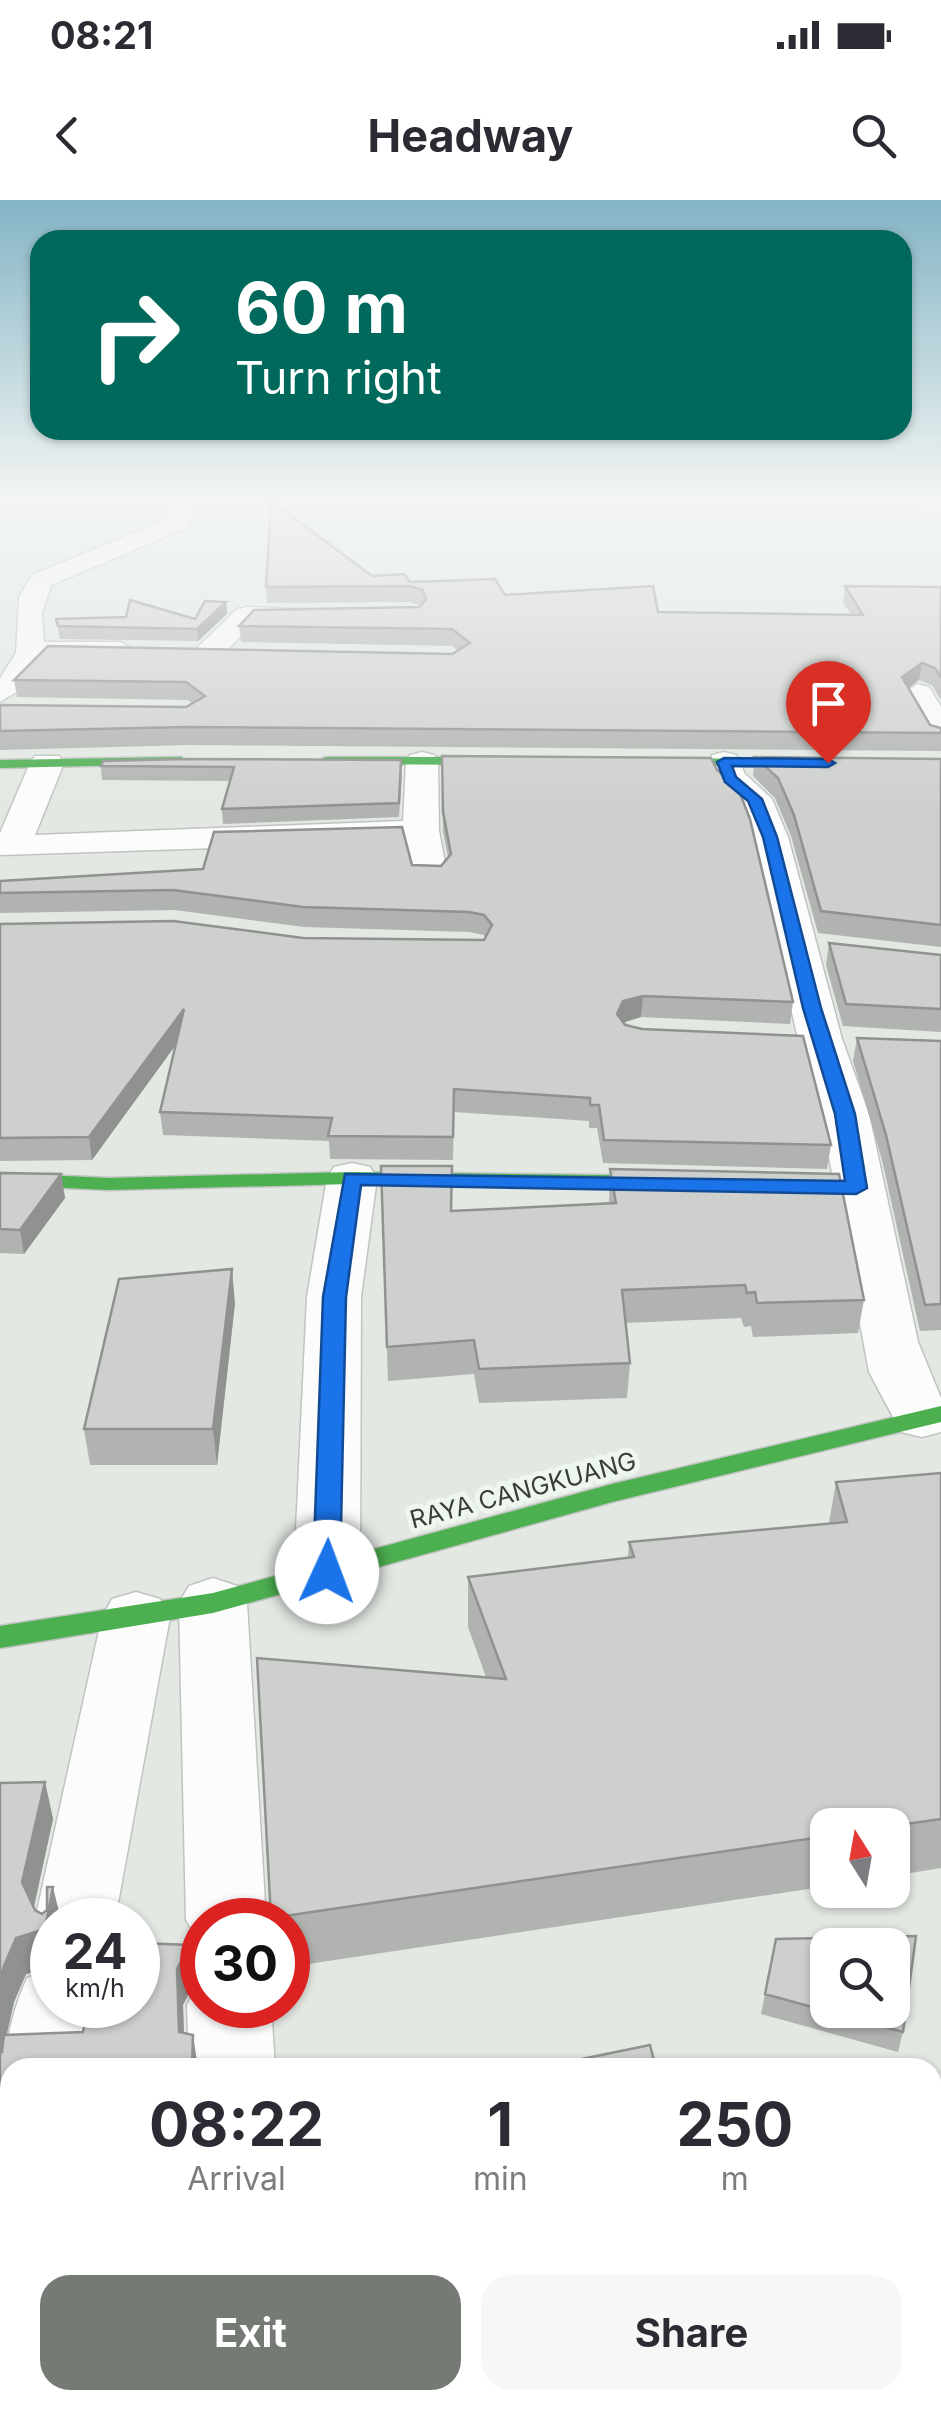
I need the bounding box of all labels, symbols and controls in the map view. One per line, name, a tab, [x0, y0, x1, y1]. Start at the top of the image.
text: 08:21	[50, 12, 153, 58]
icon: back	[40, 108, 95, 163]
text: Headway	[368, 108, 573, 163]
icon: search	[846, 108, 901, 163]
text: 60 m	[235, 265, 408, 350]
icon: right	[70, 270, 200, 400]
text: Turn right	[235, 350, 442, 405]
pin	[786, 661, 871, 764]
icon: arrive	[801, 676, 856, 731]
street label: RAYA CANGKUANG	[407, 1445, 639, 1535]
position arrow	[275, 1520, 379, 1624]
north arrow	[810, 1808, 910, 1908]
map controls	[810, 1808, 910, 2028]
speed limit sign: 30	[180, 1898, 310, 2028]
text: 24	[63, 1921, 127, 1981]
button: search	[810, 1928, 910, 2028]
text: km/h	[65, 1973, 125, 2003]
text: 08:22	[149, 2088, 324, 2160]
text: 1	[487, 2088, 513, 2160]
text: 250	[677, 2088, 793, 2160]
text: Arrival	[187, 2159, 286, 2198]
text: min	[473, 2159, 528, 2198]
text: m	[721, 2159, 749, 2198]
button: Exit	[40, 2275, 461, 2390]
button: Share	[481, 2275, 902, 2390]

